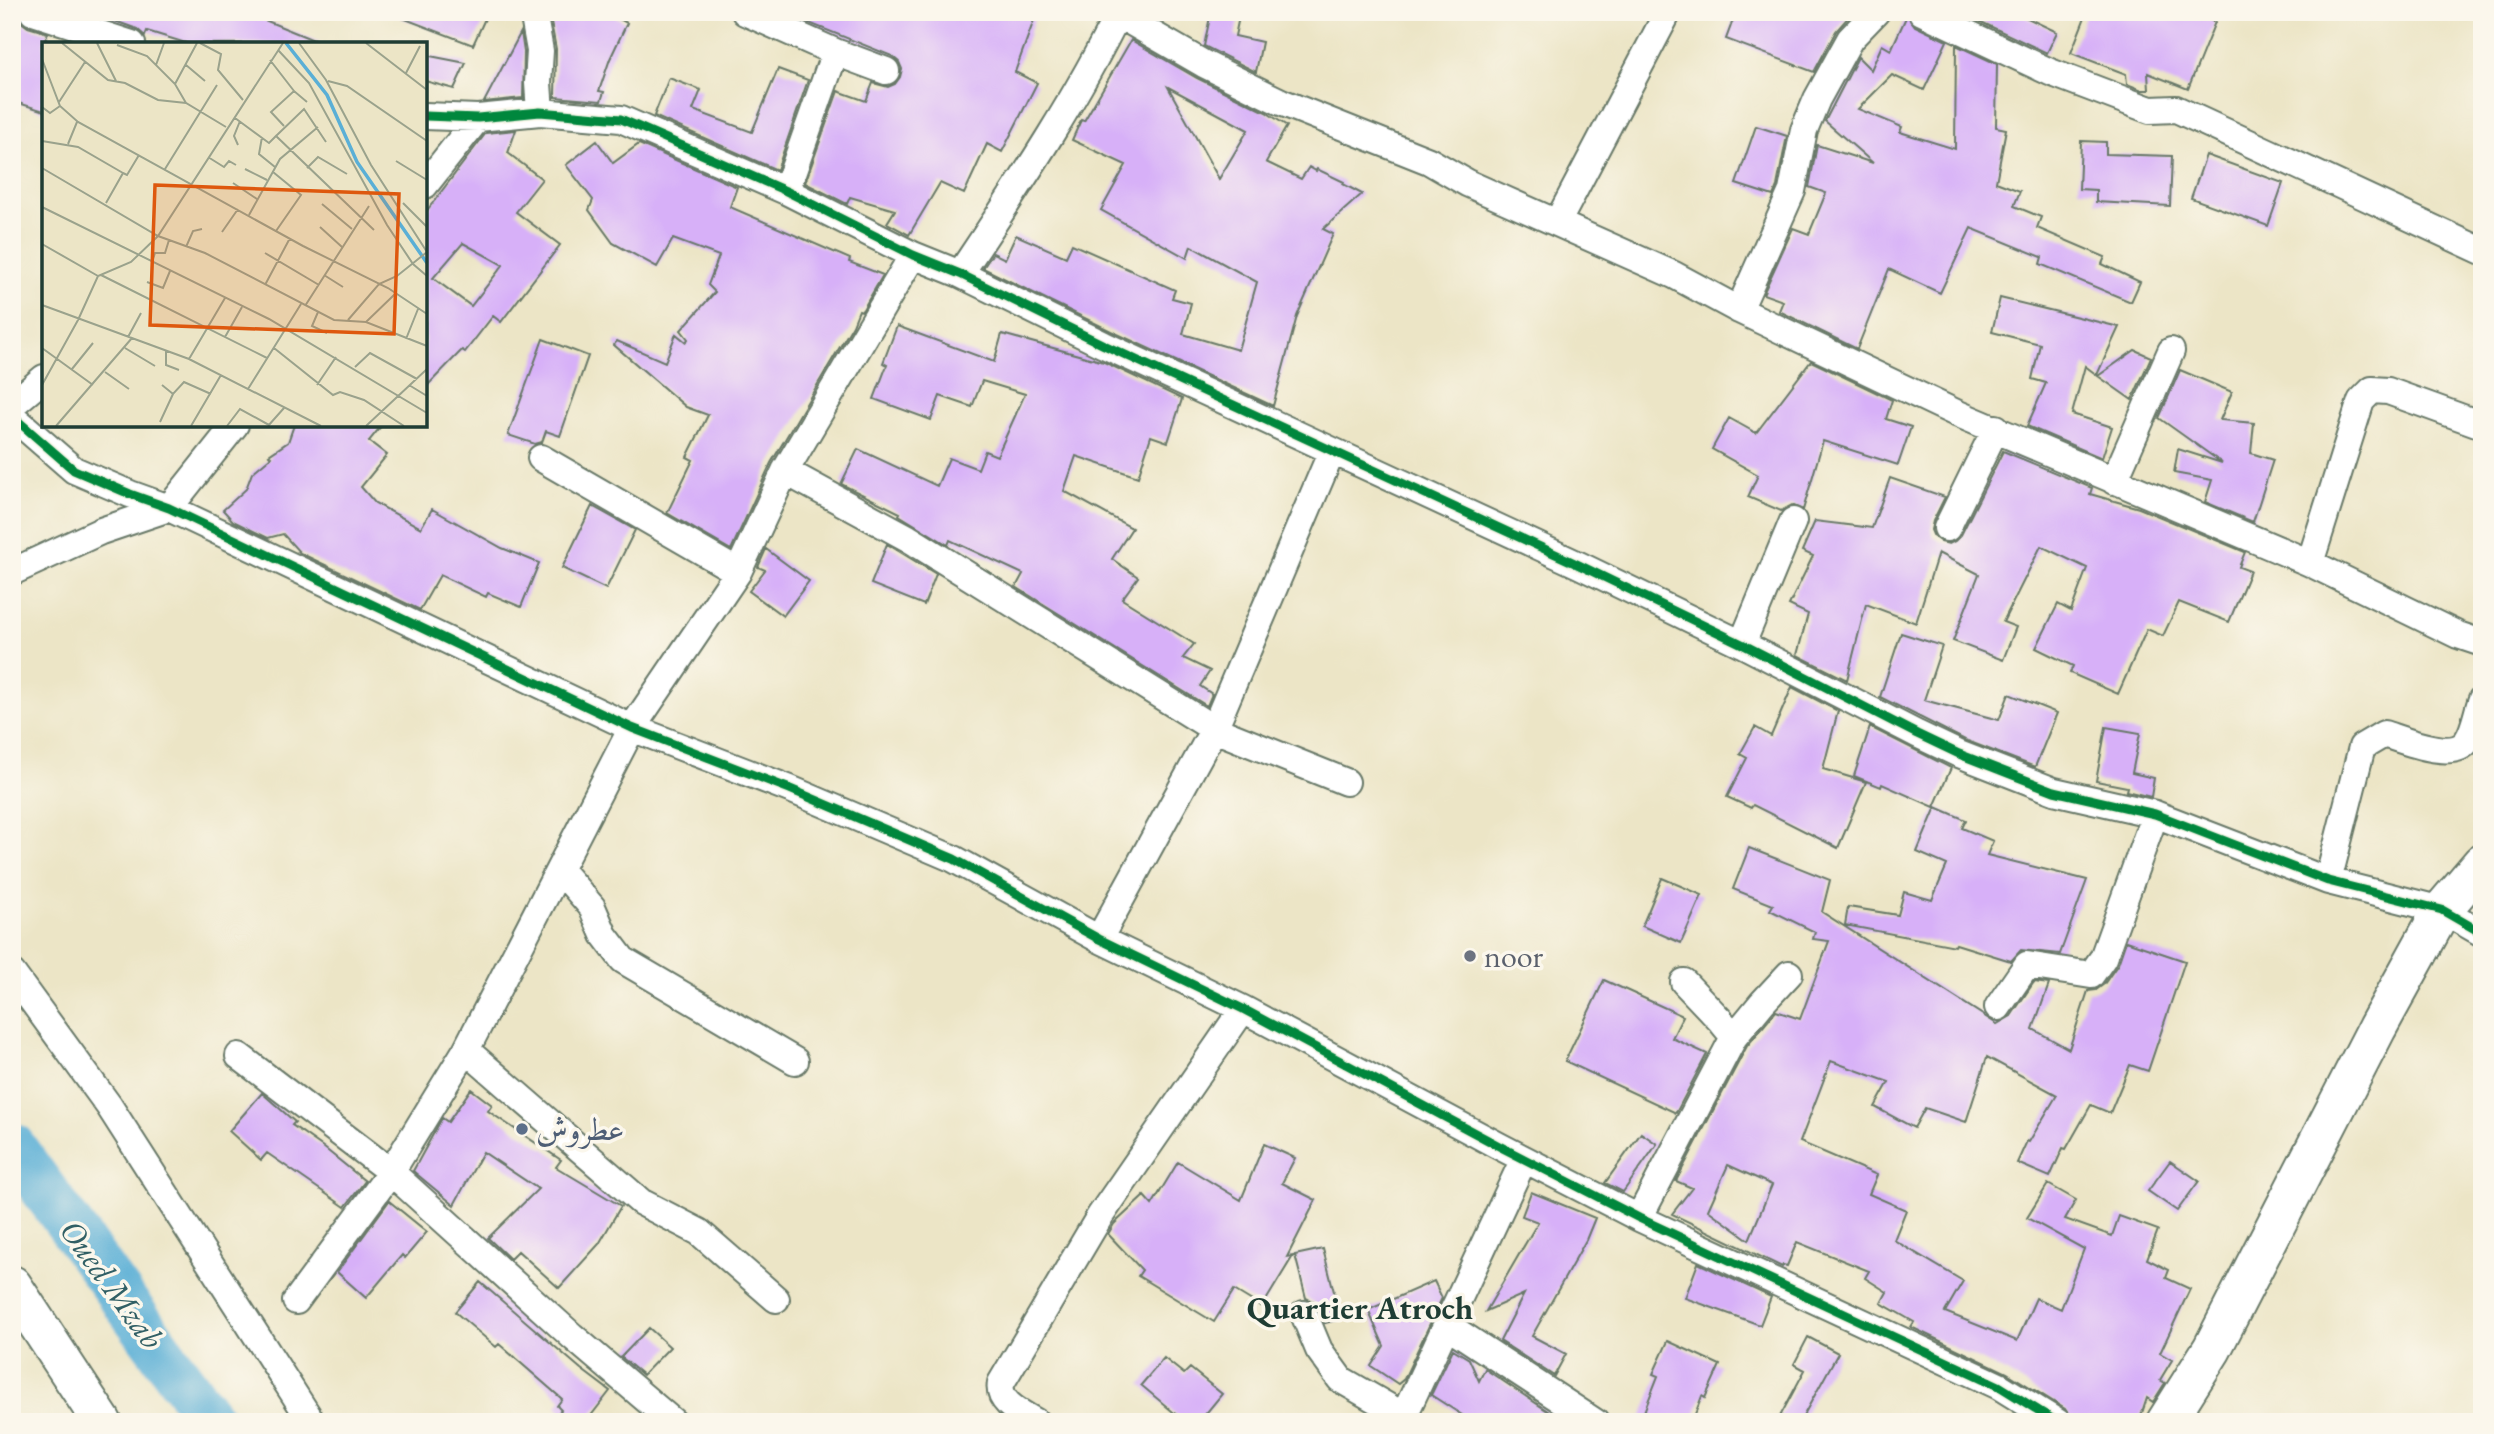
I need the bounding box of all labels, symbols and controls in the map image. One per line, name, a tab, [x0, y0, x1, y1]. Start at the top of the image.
inset map	[42, 42, 427, 427]
place label: noor	[1484, 935, 1544, 977]
marker: noor	[1462, 948, 1478, 964]
place label: عطروش	[536, 1108, 624, 1150]
marker: عطروش	[514, 1121, 530, 1137]
water label: Oued Mzab	[50, 1211, 174, 1358]
district label: Quartier Atroch	[1247, 1286, 1473, 1329]

